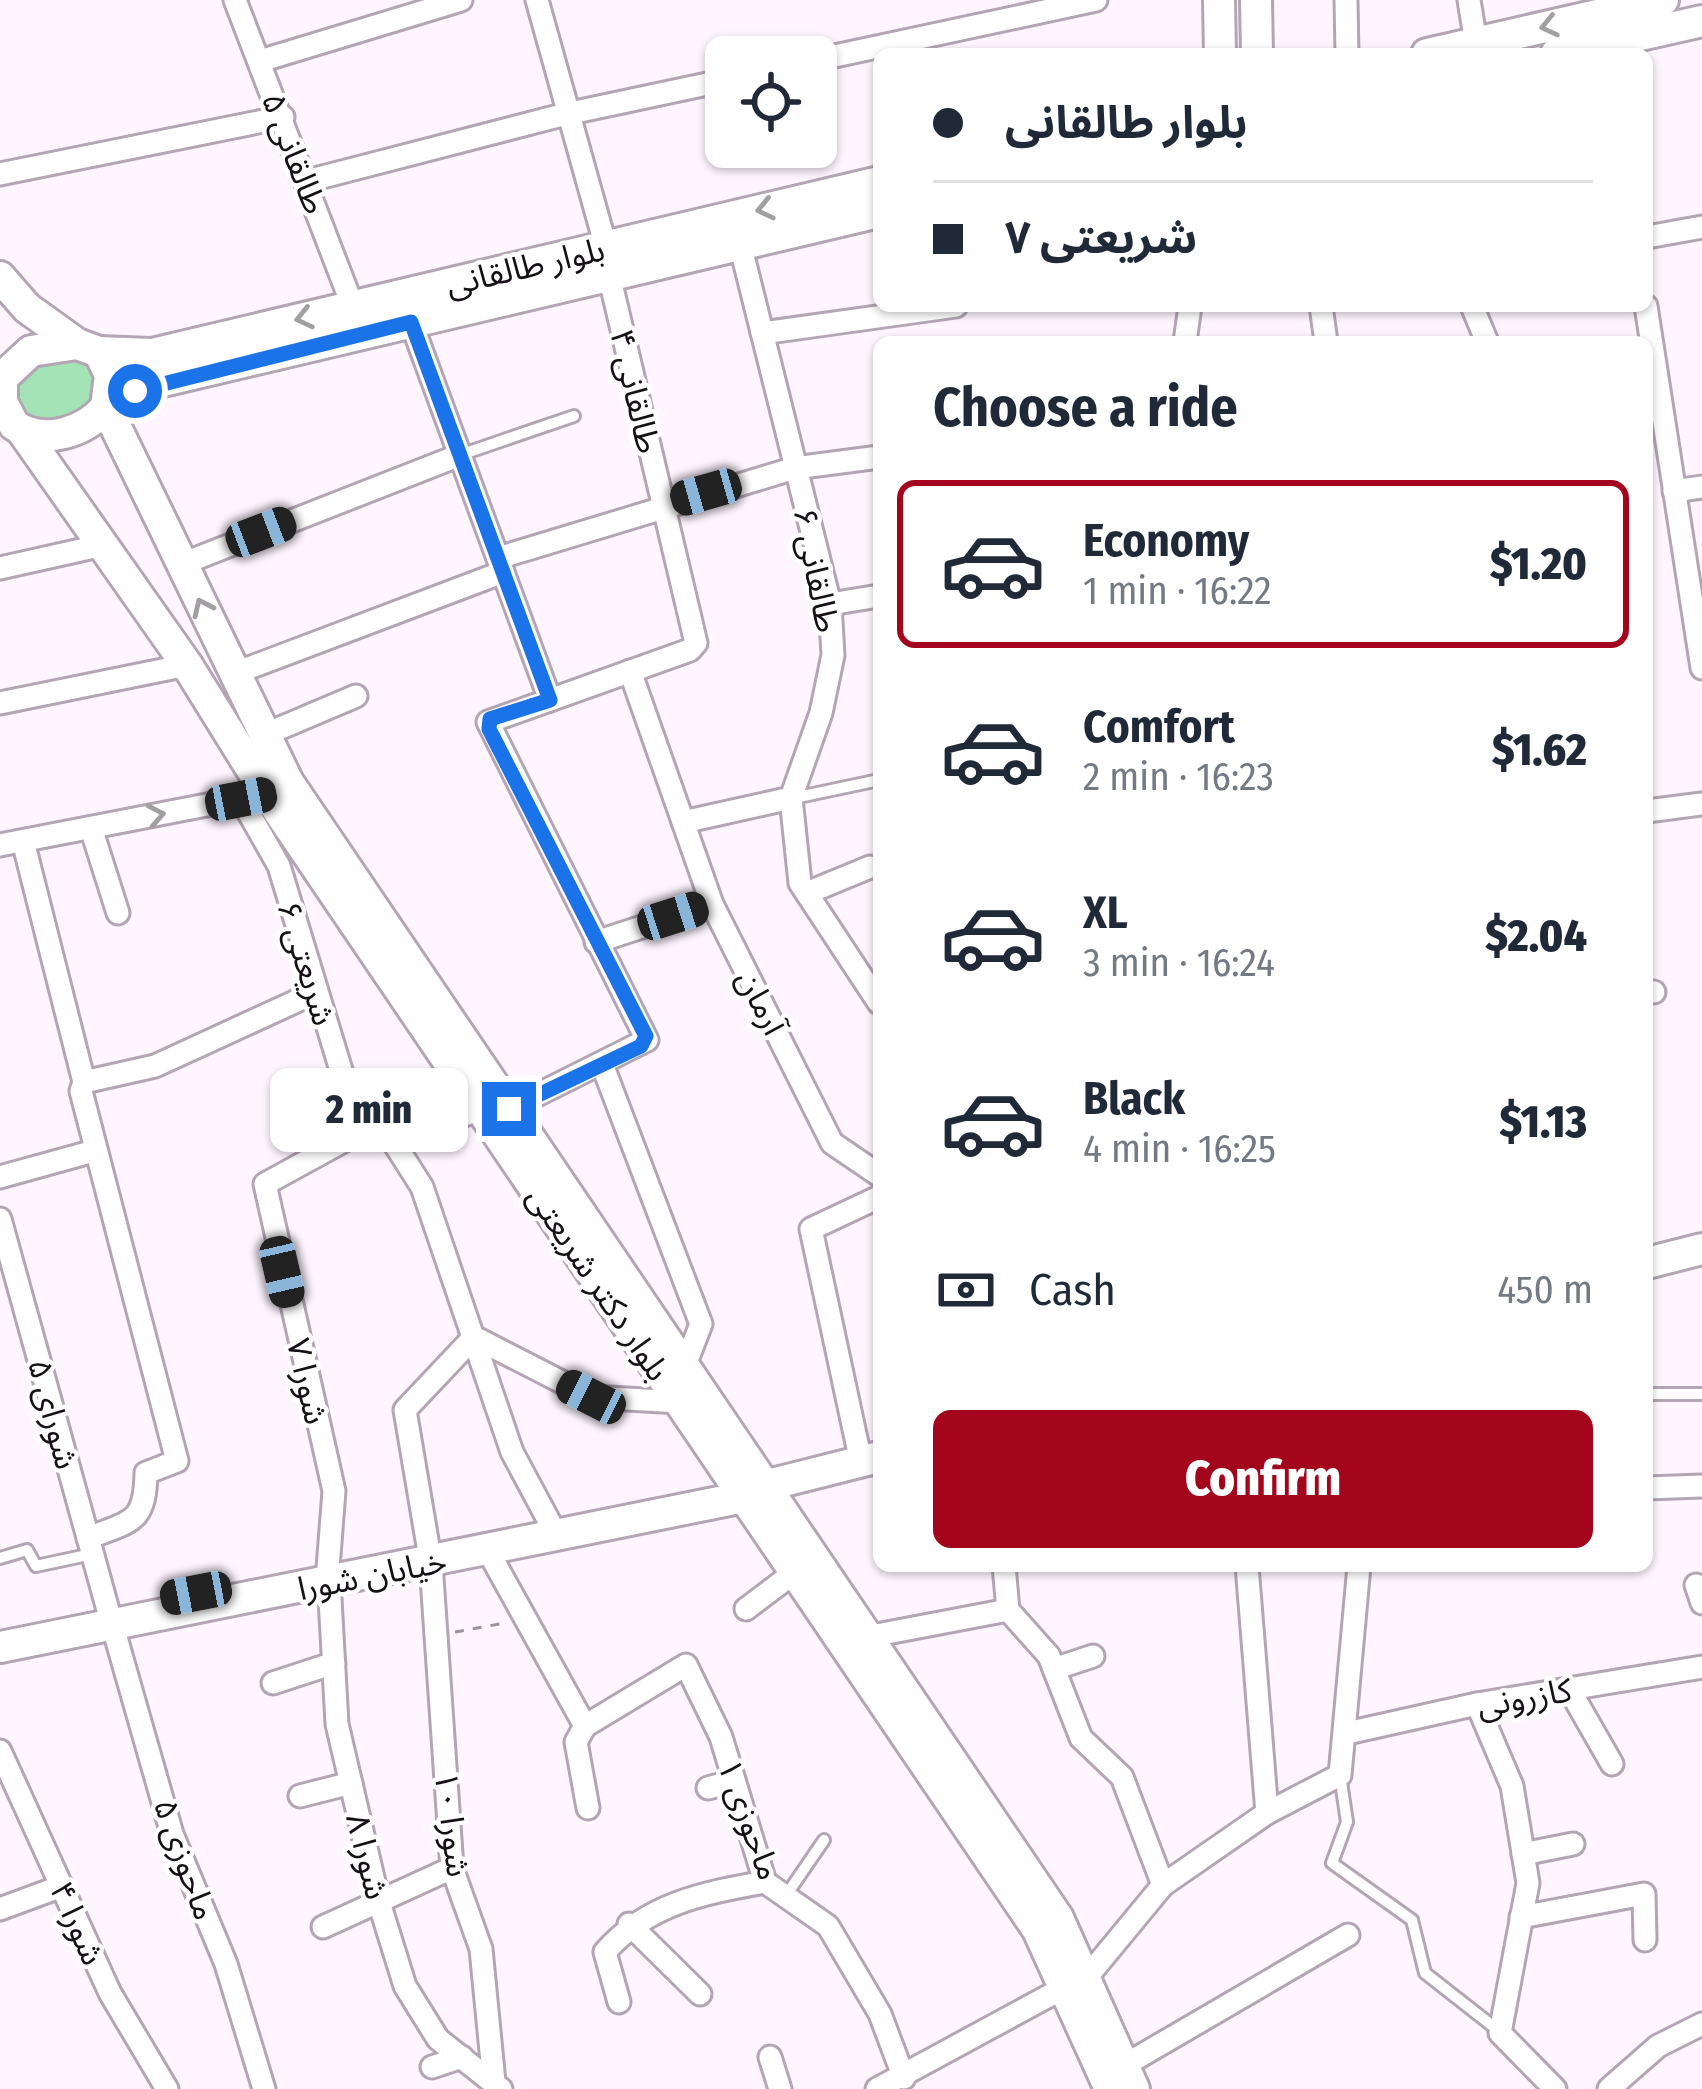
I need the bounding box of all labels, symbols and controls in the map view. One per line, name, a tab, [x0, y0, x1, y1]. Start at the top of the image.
one-way arrow	[1540, 12, 1560, 37]
map controls	[705, 36, 837, 168]
button: locate	[705, 36, 837, 168]
street label: طالقانی ۵	[253, 87, 335, 219]
text: بلوار طالقانی	[1005, 96, 1248, 150]
one-way arrow	[756, 195, 776, 220]
text: شریعتی ۷	[1005, 211, 1197, 265]
street label: بلوار طالقانی	[442, 229, 609, 305]
one-way arrow	[294, 304, 314, 329]
street label: طالقانی ۴	[601, 325, 669, 457]
route start	[108, 364, 162, 418]
text: Choose a ride	[933, 376, 1238, 440]
car	[666, 465, 746, 519]
car	[221, 502, 301, 562]
street label: طالقانی ۶	[784, 504, 848, 636]
icon: car	[939, 510, 1047, 618]
text: Economy	[1083, 514, 1249, 568]
text: $1.20	[1490, 537, 1587, 591]
text: 1 min · 16:22	[1083, 568, 1272, 614]
one-way arrow	[192, 598, 216, 619]
icon: car	[939, 696, 1047, 804]
text: Comfort	[1083, 700, 1235, 754]
text: $1.62	[1492, 723, 1587, 777]
text: 2 min · 16:23	[1083, 754, 1274, 800]
car	[202, 774, 280, 824]
one-way arrow	[146, 803, 166, 829]
icon: car	[939, 882, 1047, 990]
text: XL	[1083, 886, 1128, 940]
car	[633, 888, 713, 944]
street label: شریعتی ۶	[268, 896, 344, 1030]
text: $2.04	[1485, 909, 1587, 963]
text: 3 min · 16:24	[1083, 940, 1275, 986]
street label: آرمان	[728, 963, 795, 1043]
callout: 2 min	[269, 1067, 467, 1151]
icon: car	[939, 1068, 1047, 1176]
text: Black	[1083, 1072, 1185, 1126]
route end	[482, 1082, 536, 1136]
text: 2 min	[326, 1087, 412, 1133]
text: $1.13	[1500, 1095, 1587, 1149]
text: 4 min · 16:25	[1083, 1126, 1276, 1172]
street label: بلوار دکتر شریعتی	[518, 1179, 678, 1388]
car	[256, 1233, 308, 1311]
icon: cash	[933, 1257, 999, 1323]
text: Cash	[1029, 1263, 1116, 1317]
text: 450 m	[1497, 1267, 1593, 1313]
street label: شورا ۷	[278, 1334, 336, 1428]
street label: شورای ۵	[19, 1355, 87, 1474]
car	[551, 1365, 631, 1429]
button: Confirm	[933, 1410, 1593, 1548]
street label: خیابان شورا	[294, 1541, 450, 1609]
car	[157, 1568, 235, 1618]
street label: کازرونی	[1474, 1670, 1575, 1726]
street label: ماحوزی ۱	[709, 1753, 789, 1885]
street label: شورا ۱۰	[426, 1769, 478, 1879]
street label: ماحوزی ۵	[145, 1793, 225, 1925]
street label: شورا ۸	[337, 1809, 397, 1903]
street label: شورا ۴	[41, 1875, 113, 1971]

